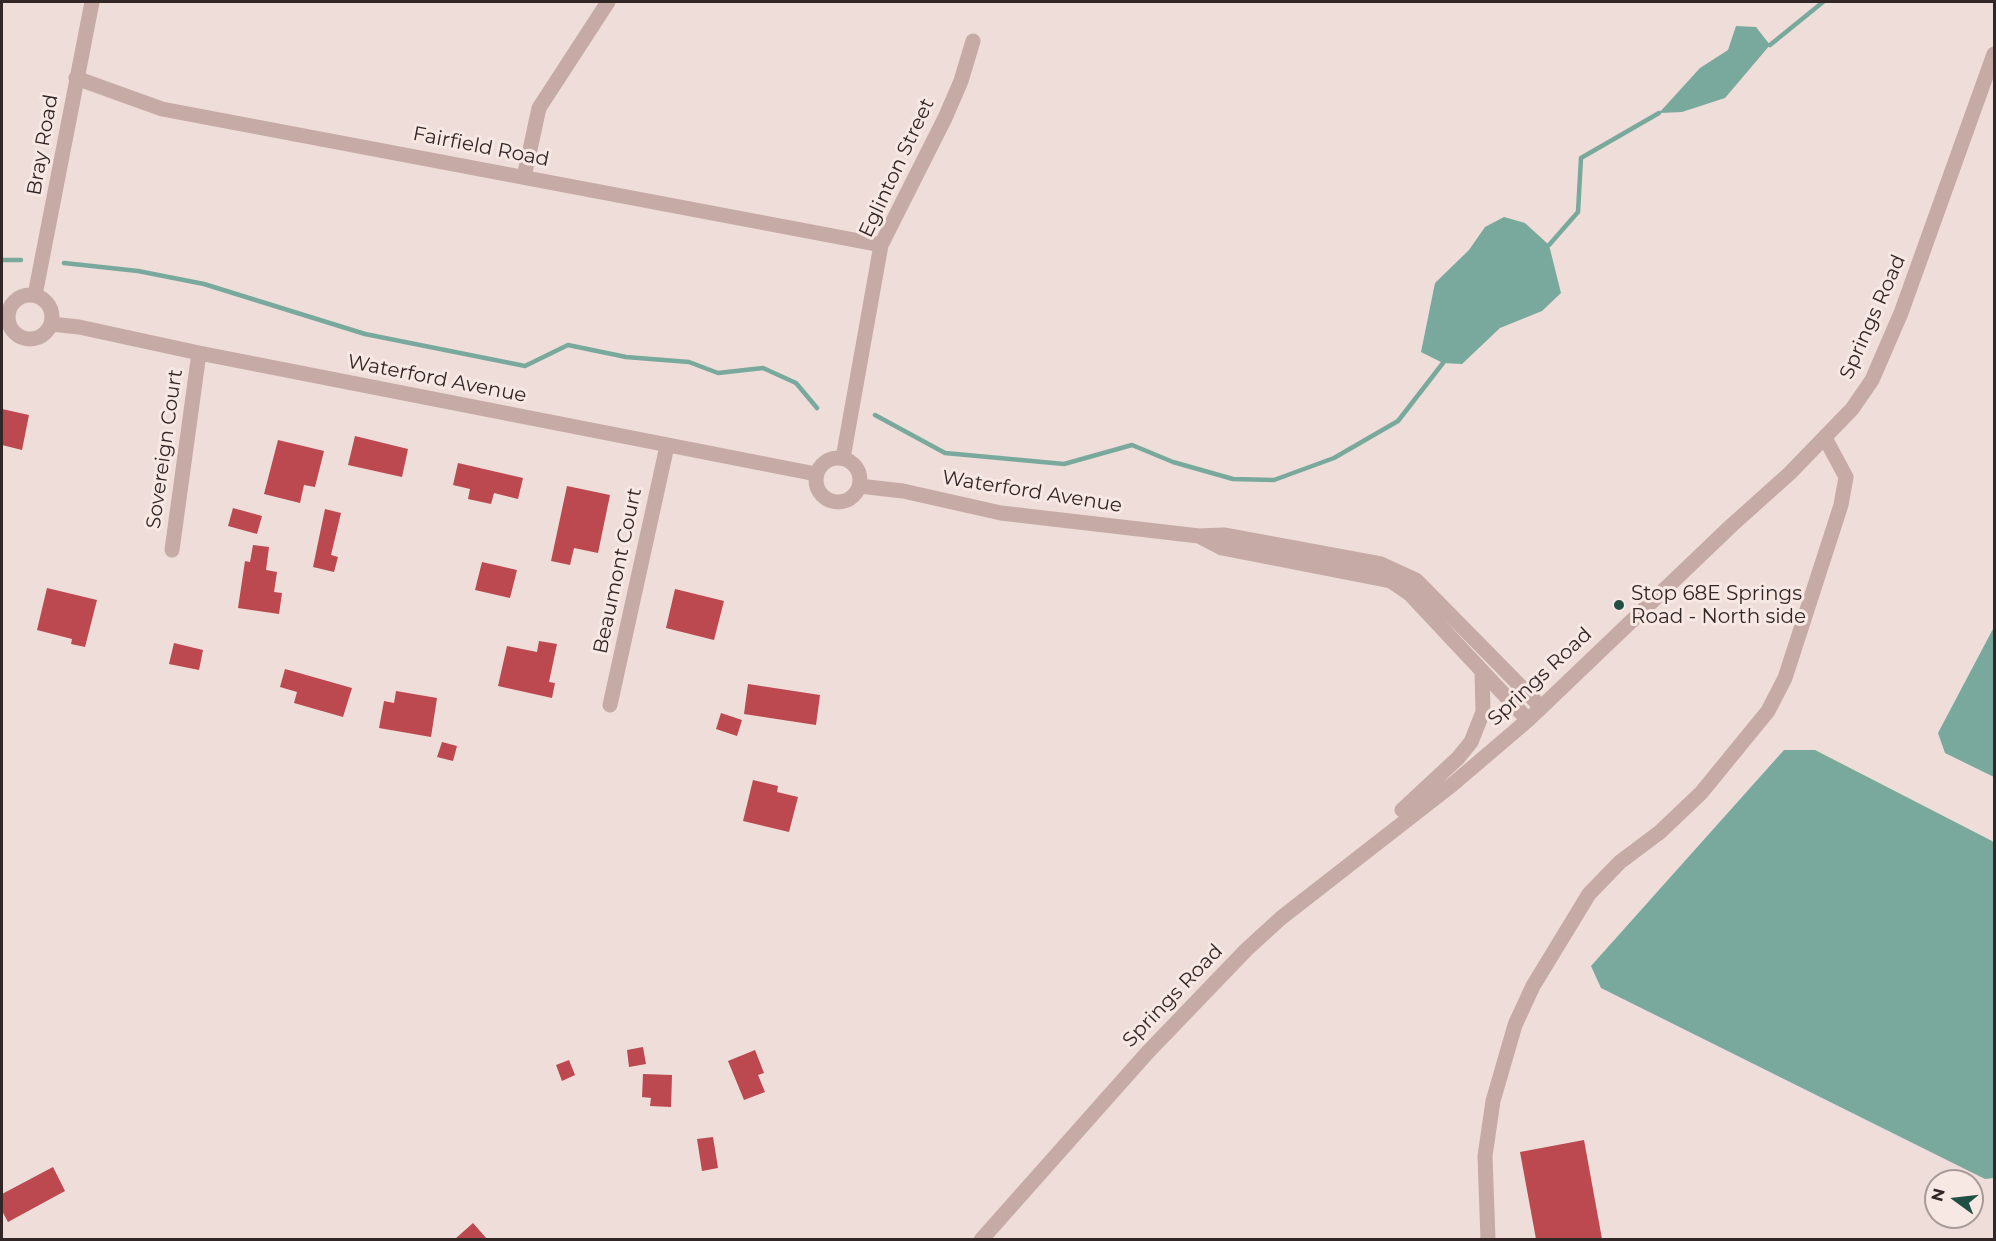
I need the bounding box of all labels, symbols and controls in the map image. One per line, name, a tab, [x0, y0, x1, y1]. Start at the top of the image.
street label: Bray Road	[22, 93, 64, 197]
street label: Eglinton Street	[854, 95, 940, 241]
street label: Fairfield Road	[411, 122, 551, 172]
street label: Springs Road	[1835, 251, 1911, 383]
street label: Waterford Avenue	[345, 350, 529, 408]
street label: Sovereign Court	[142, 368, 188, 530]
street label: Waterford Avenue	[940, 466, 1124, 518]
street label: Beaumont Court	[589, 486, 647, 656]
place label: Stop 68E Springs Road - North side	[1631, 582, 1806, 629]
marker: Stop 68E Springs Road - North side	[1612, 598, 1626, 612]
street label: Springs Road	[1483, 623, 1597, 731]
street label: Springs Road	[1118, 940, 1228, 1052]
north arrow	[1924, 1169, 1984, 1229]
text: N	[1927, 1186, 1949, 1203]

